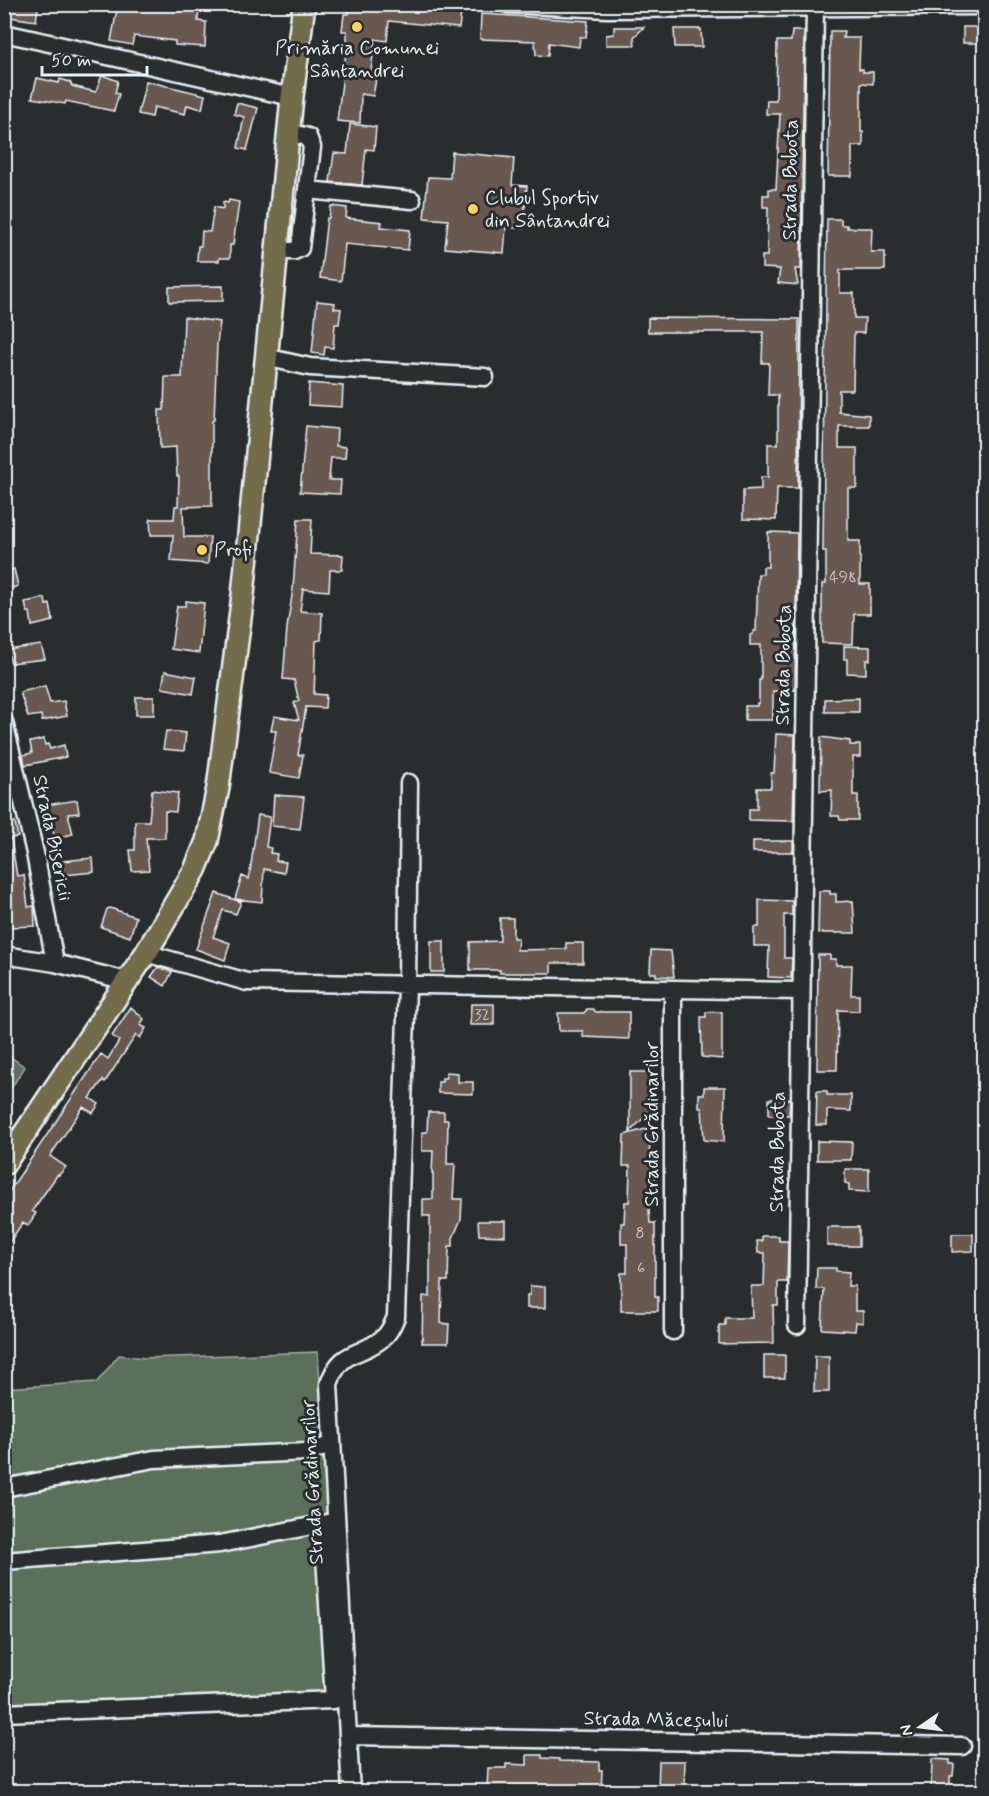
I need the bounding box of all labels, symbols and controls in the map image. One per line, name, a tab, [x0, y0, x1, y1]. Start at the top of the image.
marker: Primăria Comunei Sântandrei	[350, 20, 364, 34]
place label: Primăria Comunei Sântandrei	[275, 35, 439, 85]
scale bar	[42, 39, 147, 77]
text: 50 m	[51, 49, 91, 73]
street label: Strada Bobota	[776, 119, 806, 241]
place label: Clubul Sportiv din Sântandrei	[485, 185, 610, 235]
marker: Clubul Sportiv din Sântandrei	[466, 202, 480, 216]
place label: Profi	[214, 537, 252, 564]
marker: Profi	[195, 543, 209, 557]
house number: 498	[829, 567, 857, 588]
street label: Strada Bobota	[769, 604, 799, 726]
street label: Strada Bisericii	[25, 772, 79, 904]
house number: 32	[474, 1005, 490, 1026]
street label: Strada Grădinarilor	[639, 1041, 666, 1207]
street label: Strada Bobota	[763, 1091, 793, 1213]
house number: 8	[635, 1223, 645, 1244]
house number: 6	[637, 1258, 645, 1279]
street label: Strada Grădinarilor	[295, 1398, 331, 1565]
north arrow	[890, 1697, 950, 1757]
street label: Strada Măceșului	[583, 1705, 729, 1735]
text: N	[895, 1723, 918, 1738]

